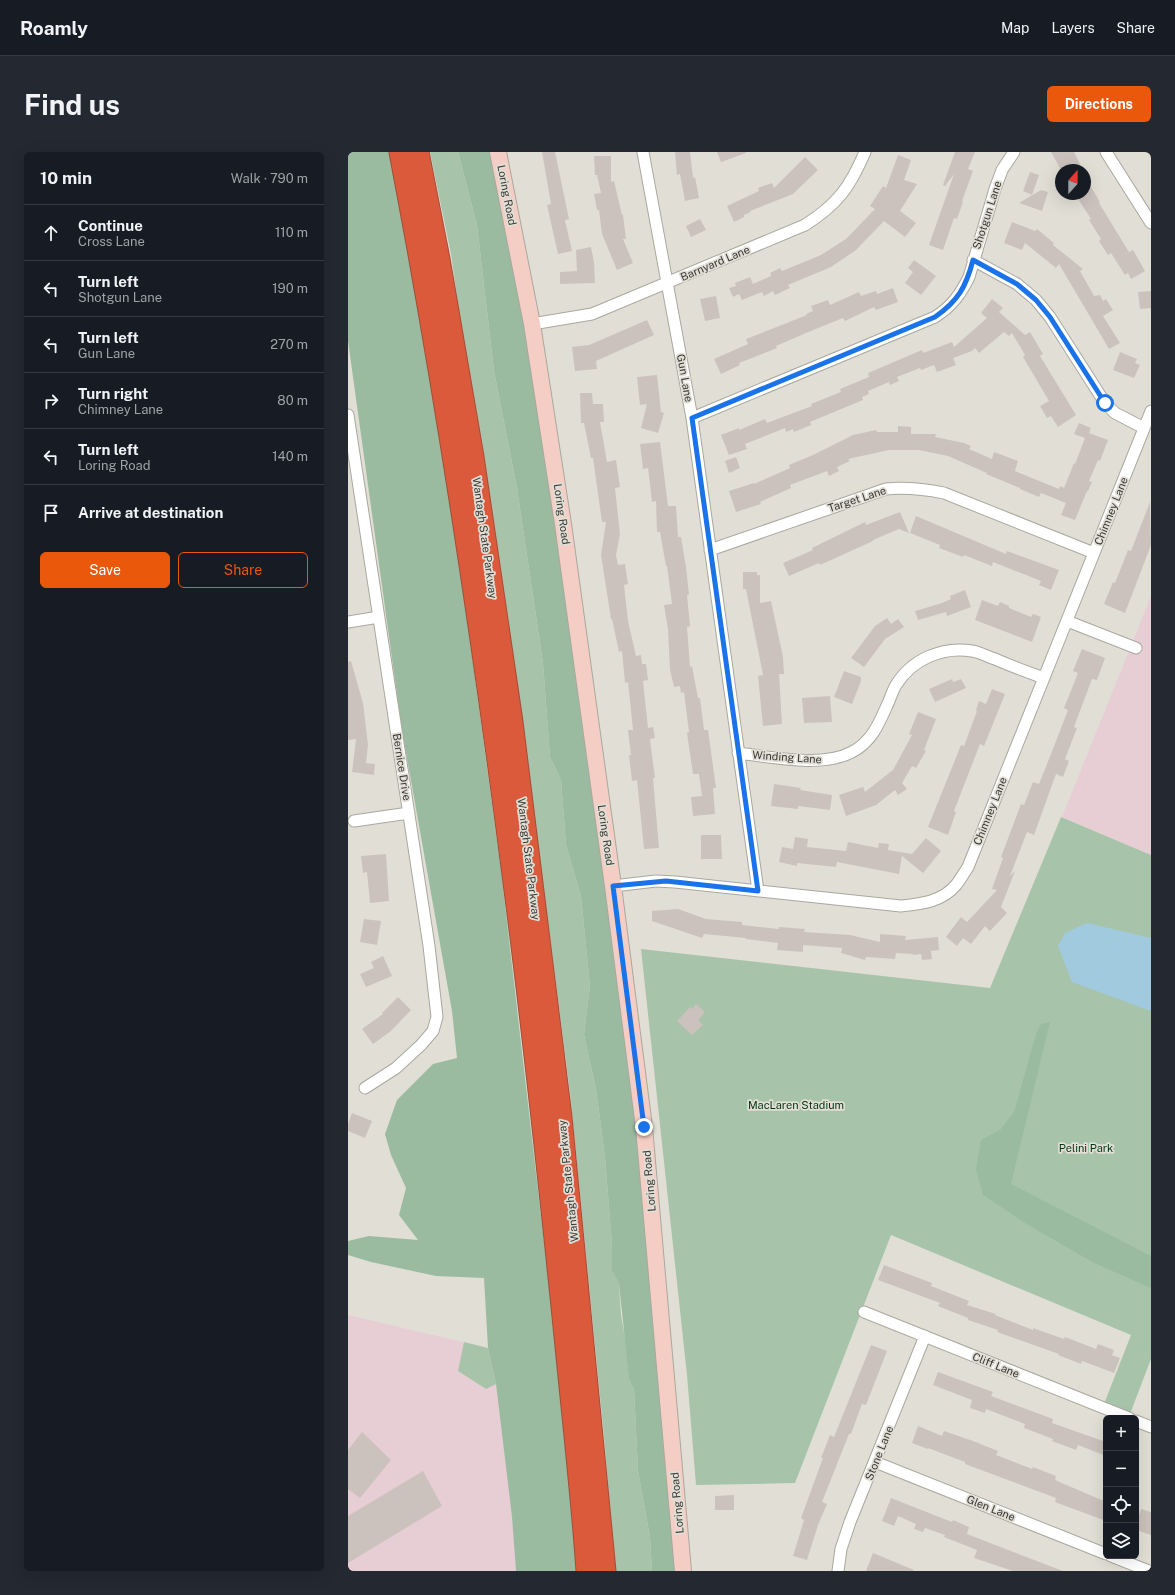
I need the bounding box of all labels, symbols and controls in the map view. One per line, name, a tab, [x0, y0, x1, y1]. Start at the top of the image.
text: Roamly	[20, 17, 88, 39]
text: Map	[1001, 20, 1029, 36]
text: Layers	[1051, 20, 1095, 36]
text: Share	[1117, 20, 1155, 36]
button: Directions	[1047, 86, 1151, 122]
text: Find us	[24, 88, 120, 121]
street label: Loring Road	[495, 164, 519, 226]
north arrow	[1055, 164, 1091, 200]
text: 10 min	[40, 168, 92, 188]
text: Walk · 790 m	[231, 171, 308, 186]
street label: Shotgun Lane	[970, 179, 1004, 251]
text: Continue	[78, 217, 143, 234]
icon: ahead	[40, 222, 62, 244]
text: 110 m	[275, 225, 308, 240]
text: Cross Lane	[78, 234, 145, 249]
street label: Barnyard Lane	[679, 243, 751, 283]
text: Turn left	[78, 273, 139, 290]
icon: left	[40, 278, 62, 300]
text: 190 m	[272, 281, 308, 296]
text: Shotgun Lane	[78, 290, 162, 305]
text: Turn left	[78, 329, 139, 346]
icon: left	[40, 334, 62, 356]
text: 270 m	[270, 337, 308, 352]
text: Gun Lane	[78, 346, 135, 361]
street label: Gun Lane	[675, 353, 695, 403]
text: Turn right	[78, 385, 148, 402]
icon: right	[40, 390, 62, 412]
text: 80 m	[277, 393, 308, 408]
route start	[1096, 394, 1114, 412]
text: Chimney Lane	[78, 402, 163, 417]
text: Turn left	[78, 441, 139, 458]
icon: left	[40, 446, 62, 468]
text: 140 m	[272, 449, 308, 464]
text: Loring Road	[78, 458, 151, 473]
street label: Chimney Lane	[1092, 475, 1130, 547]
street label: Wantagh State Parkway	[471, 477, 499, 600]
street label: Loring Road	[552, 483, 572, 545]
street label: Target Lane	[826, 484, 888, 514]
icon: arrive	[40, 502, 62, 524]
text: Arrive at destination	[78, 504, 223, 521]
button: Save	[40, 552, 170, 588]
button: Share	[178, 552, 308, 588]
street label: Bernice Drive	[391, 732, 413, 802]
street label: Winding Lane	[752, 749, 822, 765]
street label: Chimney Lane	[971, 775, 1009, 847]
street label: Wantagh State Parkway	[516, 798, 542, 921]
street label: Loring Road	[596, 804, 616, 866]
park label: MacLaren Stadium	[748, 1099, 844, 1111]
route end	[635, 1118, 653, 1136]
street label: Wantagh State Parkway	[556, 1119, 580, 1243]
park label: Pelini Park	[1059, 1142, 1113, 1154]
street label: Loring Road	[640, 1150, 658, 1212]
street label: Cliff Lane	[971, 1350, 1021, 1380]
map controls	[1103, 1415, 1139, 1559]
button: +	[1103, 1415, 1139, 1451]
street label: Stone Lane	[863, 1424, 895, 1482]
button: −	[1103, 1451, 1139, 1487]
street label: Loring Road	[668, 1472, 686, 1534]
button: locate	[1103, 1487, 1139, 1523]
street label: Glen Lane	[965, 1493, 1017, 1523]
button: layers	[1103, 1523, 1139, 1559]

